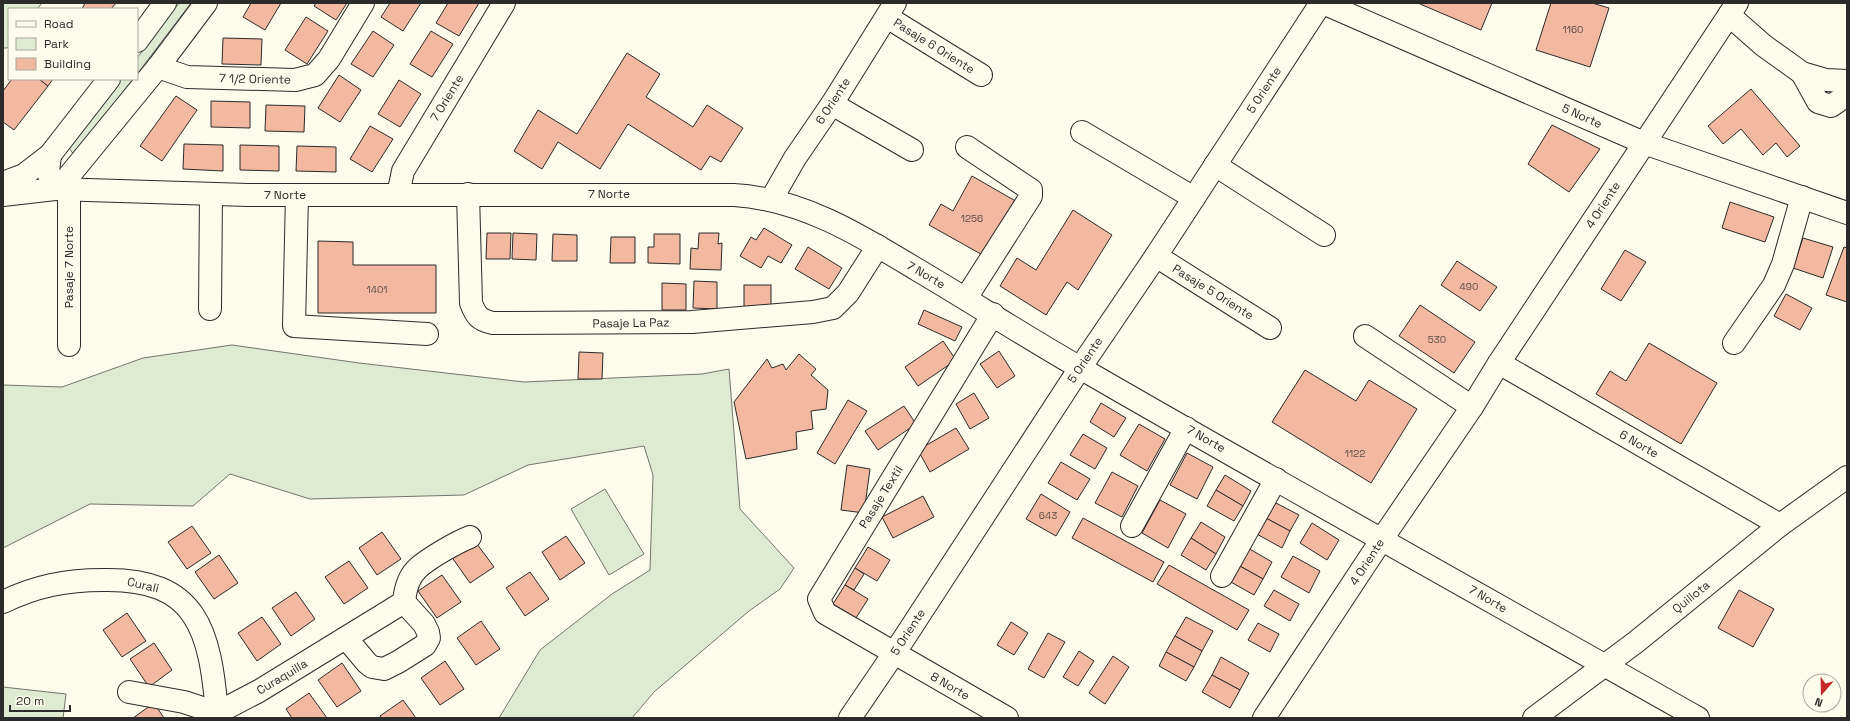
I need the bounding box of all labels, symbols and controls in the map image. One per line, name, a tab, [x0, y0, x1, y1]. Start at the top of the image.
legend	[8, 8, 138, 80]
street label: Pasaje 6 Oriente	[890, 15, 978, 77]
text: Road	[44, 16, 73, 32]
house number: 1160	[1563, 23, 1583, 36]
text: Park	[44, 36, 69, 52]
text: Building	[44, 56, 91, 72]
street label: 5 Oriente	[1243, 64, 1285, 116]
street label: 7 1/2 Oriente	[219, 70, 291, 88]
street label: 7 Oriente	[427, 72, 467, 124]
street label: 6 Oriente	[812, 75, 854, 127]
street label: 5 Norte	[1559, 100, 1605, 132]
street label: 4 Oriente	[1582, 179, 1624, 231]
street label: 7 Norte	[588, 186, 630, 202]
street label: 7 Norte	[264, 187, 306, 203]
house number: 1256	[961, 212, 983, 225]
street label: Pasaje 7 Norte	[61, 226, 77, 308]
street label: 7 Norte	[904, 258, 948, 292]
street label: Pasaje 5 Oriente	[1169, 261, 1257, 323]
house number: 490	[1460, 280, 1478, 293]
house number: 1401	[366, 283, 388, 296]
street label: Pasaje La Paz	[592, 314, 670, 332]
house number: 530	[1428, 333, 1446, 346]
street label: 5 Oriente	[1064, 334, 1106, 386]
street label: 7 Norte	[1184, 422, 1228, 456]
street label: 6 Norte	[1616, 426, 1662, 462]
house number: 1122	[1345, 447, 1365, 460]
street label: Pasaje Textil	[855, 463, 907, 531]
house number: 643	[1039, 509, 1057, 522]
street label: 4 Oriente	[1346, 536, 1388, 588]
street label: Curali	[126, 574, 161, 596]
street label: Quillota	[1669, 577, 1713, 617]
street label: 7 Norte	[1466, 582, 1510, 616]
street label: 5 Oriente	[887, 606, 929, 658]
street label: Curaquilla	[253, 655, 311, 699]
street label: 8 Norte	[927, 668, 973, 704]
north arrow	[1802, 673, 1842, 713]
scale bar	[10, 687, 70, 713]
text: 20 m	[16, 693, 44, 709]
text: N	[1813, 695, 1824, 710]

